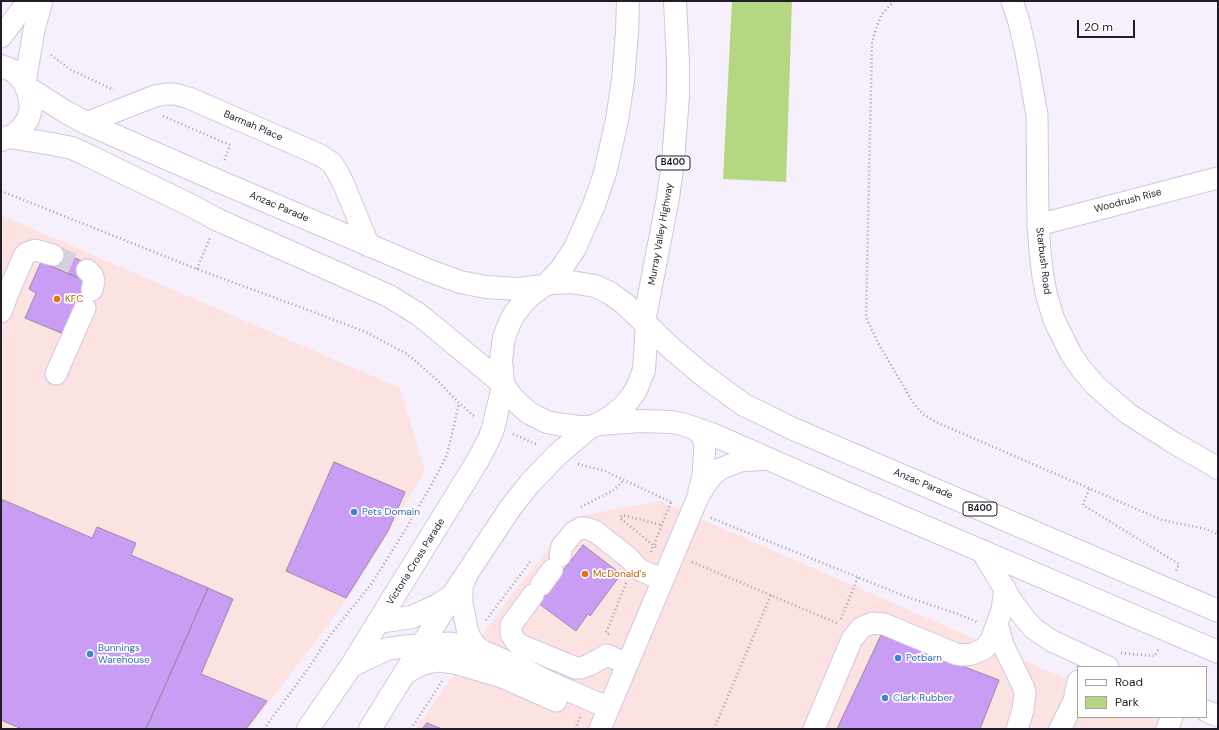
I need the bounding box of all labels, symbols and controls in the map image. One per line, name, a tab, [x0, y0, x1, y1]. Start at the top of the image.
scale bar	[1079, 12, 1137, 38]
text: 20 m	[1084, 19, 1113, 35]
street label: Barmah Place	[222, 108, 284, 144]
road number: B400	[656, 156, 690, 170]
street label: Murray Valley Highway	[646, 182, 676, 286]
street label: Woodrush Rise	[1093, 186, 1163, 216]
street label: Anzac Parade	[248, 189, 310, 225]
street label: Starbush Road	[1033, 227, 1053, 295]
place label: KFC	[65, 293, 83, 305]
marker: KFC	[52, 294, 62, 304]
street label: Anzac Parade	[892, 466, 954, 502]
road number: B400	[963, 502, 997, 516]
place label: Pets Domain	[362, 506, 420, 518]
marker: Pets Domain	[349, 507, 359, 517]
street label: Victoria Cross Parade	[384, 516, 448, 608]
place label: McDonald's	[593, 568, 646, 580]
marker: McDonald's	[580, 569, 590, 579]
place label: Bunnings Warehouse	[98, 642, 150, 666]
marker: Bunnings Warehouse	[85, 649, 95, 659]
place label: Petbarn	[906, 652, 942, 664]
marker: Petbarn	[893, 653, 903, 663]
legend	[1077, 666, 1207, 718]
text: Road	[1115, 674, 1143, 690]
place label: Clark Rubber	[893, 692, 953, 704]
marker: Clark Rubber	[880, 693, 890, 703]
text: Park	[1115, 694, 1139, 710]

